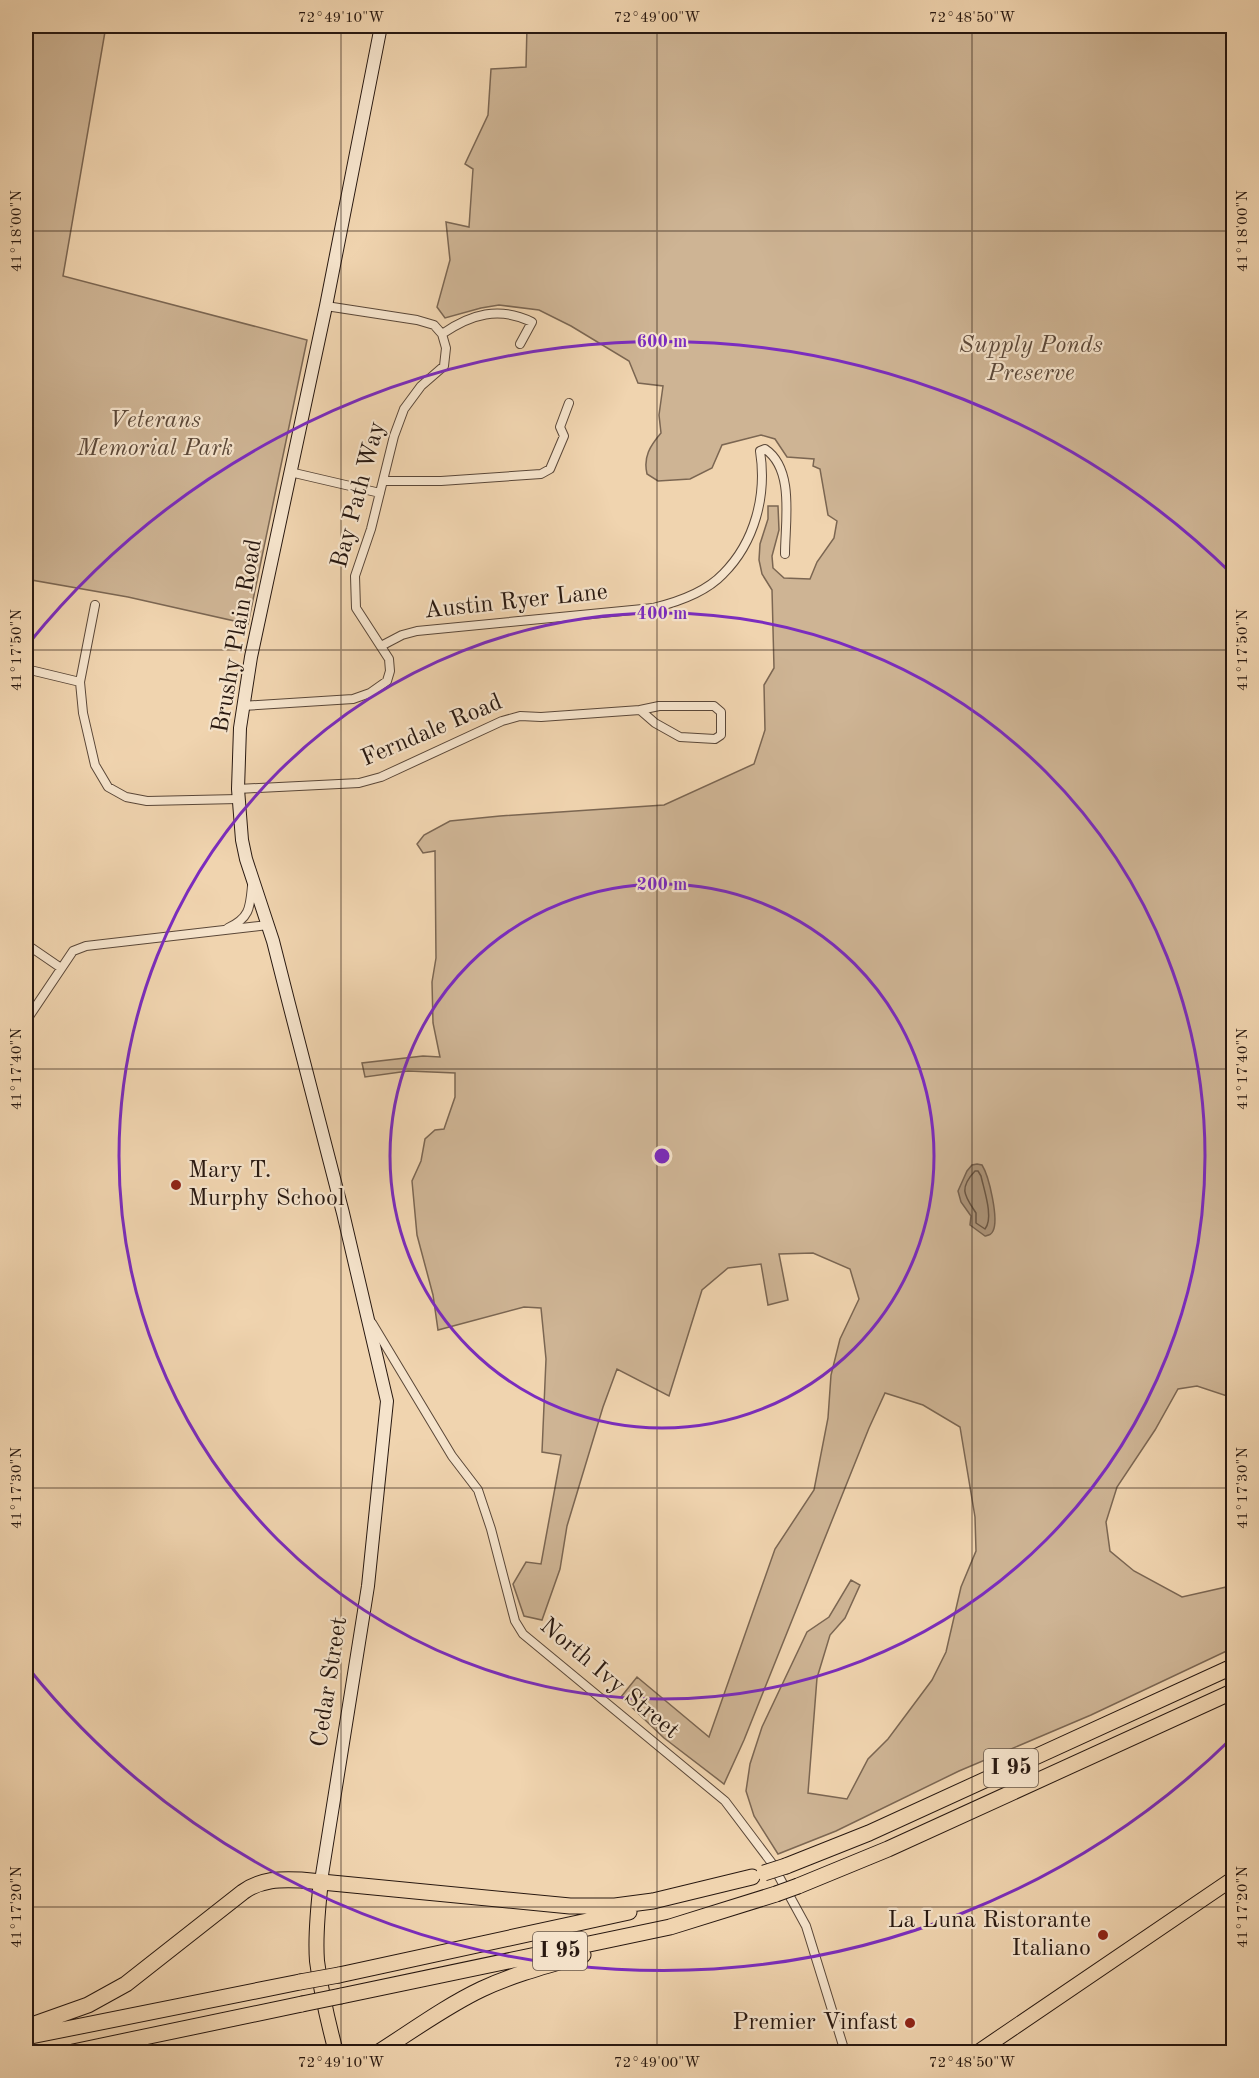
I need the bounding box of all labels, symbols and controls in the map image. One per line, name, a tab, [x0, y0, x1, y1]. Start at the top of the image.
text: 72°49'10"W	[298, 11, 384, 26]
text: 72°49'00"W	[614, 11, 700, 26]
text: 72°48'50"W	[929, 11, 1015, 26]
text: 41°18'00"N	[10, 190, 25, 272]
text: 41°18'00"N	[1236, 190, 1251, 272]
text: 600 m	[637, 333, 687, 351]
park label: Supply Ponds Preserve	[959, 334, 1103, 386]
park label: Veterans Memorial Park	[76, 409, 233, 461]
street label: Bay Path Way	[328, 419, 390, 571]
street label: Brushy Plain Road	[209, 537, 267, 735]
street label: Austin Ryer Lane	[423, 580, 609, 624]
text: 400 m	[637, 605, 687, 623]
text: 41°17'50"N	[10, 609, 25, 691]
text: 41°17'50"N	[1236, 609, 1251, 691]
street label: Ferndale Road	[358, 691, 506, 771]
text: 200 m	[637, 876, 687, 894]
text: 41°17'40"N	[10, 1028, 25, 1110]
text: 41°17'40"N	[1236, 1028, 1251, 1110]
centre of rings	[652, 1146, 672, 1166]
place label: Mary T. Murphy School	[188, 1159, 344, 1211]
marker: Mary T. Murphy School	[169, 1178, 183, 1192]
text: 41°17'30"N	[10, 1447, 25, 1529]
text: 41°17'30"N	[1236, 1447, 1251, 1529]
street label: North Ivy Street	[535, 1614, 683, 1744]
street label: Cedar Street	[308, 1615, 352, 1749]
road number: I 95	[984, 1749, 1038, 1787]
text: 41°17'20"N	[10, 1866, 25, 1948]
text: 41°17'20"N	[1236, 1866, 1251, 1948]
place label: La Luna Ristorante Italiano	[887, 1909, 1091, 1961]
marker: La Luna Ristorante Italiano	[1096, 1928, 1110, 1942]
road number: I 95	[533, 1932, 587, 1970]
place label: Premier Vinfast	[732, 2011, 898, 2035]
marker: Premier Vinfast	[903, 2016, 917, 2030]
text: 72°49'10"W	[298, 2056, 384, 2071]
text: 72°49'00"W	[614, 2056, 700, 2071]
text: 72°48'50"W	[929, 2056, 1015, 2071]

